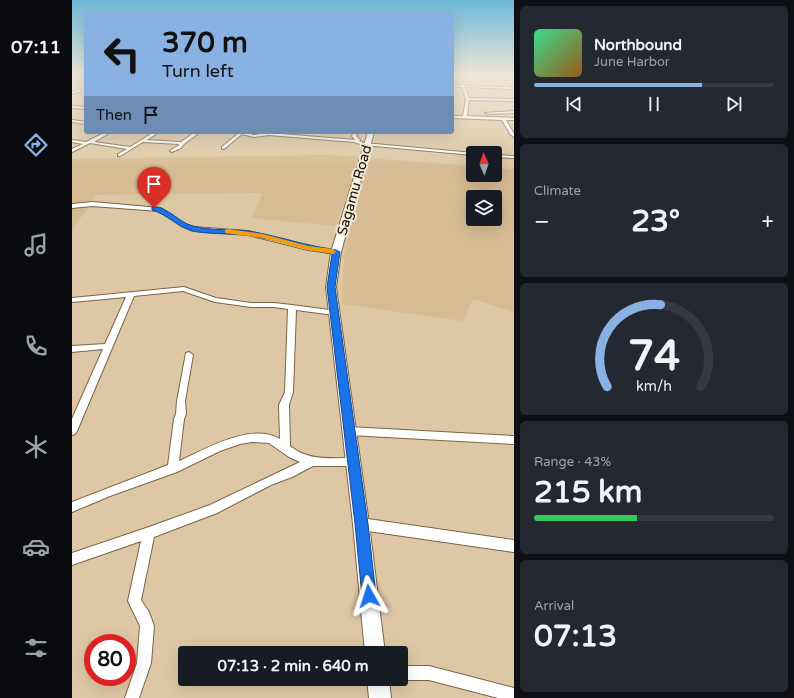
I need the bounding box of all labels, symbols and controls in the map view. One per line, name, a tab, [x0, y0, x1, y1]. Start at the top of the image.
text: 370 m	[162, 26, 248, 60]
icon: left	[96, 28, 148, 80]
text: 07:11	[11, 36, 61, 58]
text: Northbound	[594, 36, 682, 54]
text: June Harbor	[594, 54, 670, 70]
text: Turn left	[162, 60, 234, 82]
icon: previous	[563, 93, 585, 115]
icon: pause	[643, 93, 665, 115]
icon: next	[723, 93, 745, 115]
icon: arrive	[140, 104, 162, 126]
text: Then	[96, 106, 132, 124]
icon: directions	[22, 131, 50, 159]
street label: Sagamu Road	[333, 143, 376, 237]
north arrow	[466, 146, 502, 182]
map controls	[466, 146, 502, 226]
pin	[137, 167, 171, 208]
icon: arrive	[143, 173, 165, 195]
text: Climate	[534, 183, 581, 199]
button: layers	[466, 190, 502, 226]
text: 23°	[631, 203, 680, 240]
text: −	[534, 209, 550, 235]
text: +	[762, 209, 774, 235]
icon: music	[22, 231, 50, 259]
icon: phone	[22, 332, 50, 360]
text: 74	[628, 332, 680, 382]
text: km/h	[636, 378, 672, 395]
icon: climate	[22, 433, 50, 461]
text: Range · 43%	[534, 454, 611, 470]
text: 215 km	[534, 474, 642, 511]
icon: car	[22, 533, 50, 561]
position arrow	[348, 575, 390, 617]
text: Arrival	[534, 598, 574, 614]
text: 07:13	[534, 618, 617, 655]
icon: filters	[22, 634, 50, 662]
speed limit sign: 80	[84, 634, 136, 686]
text: 07:13 · 2 min · 640 m	[218, 657, 368, 675]

